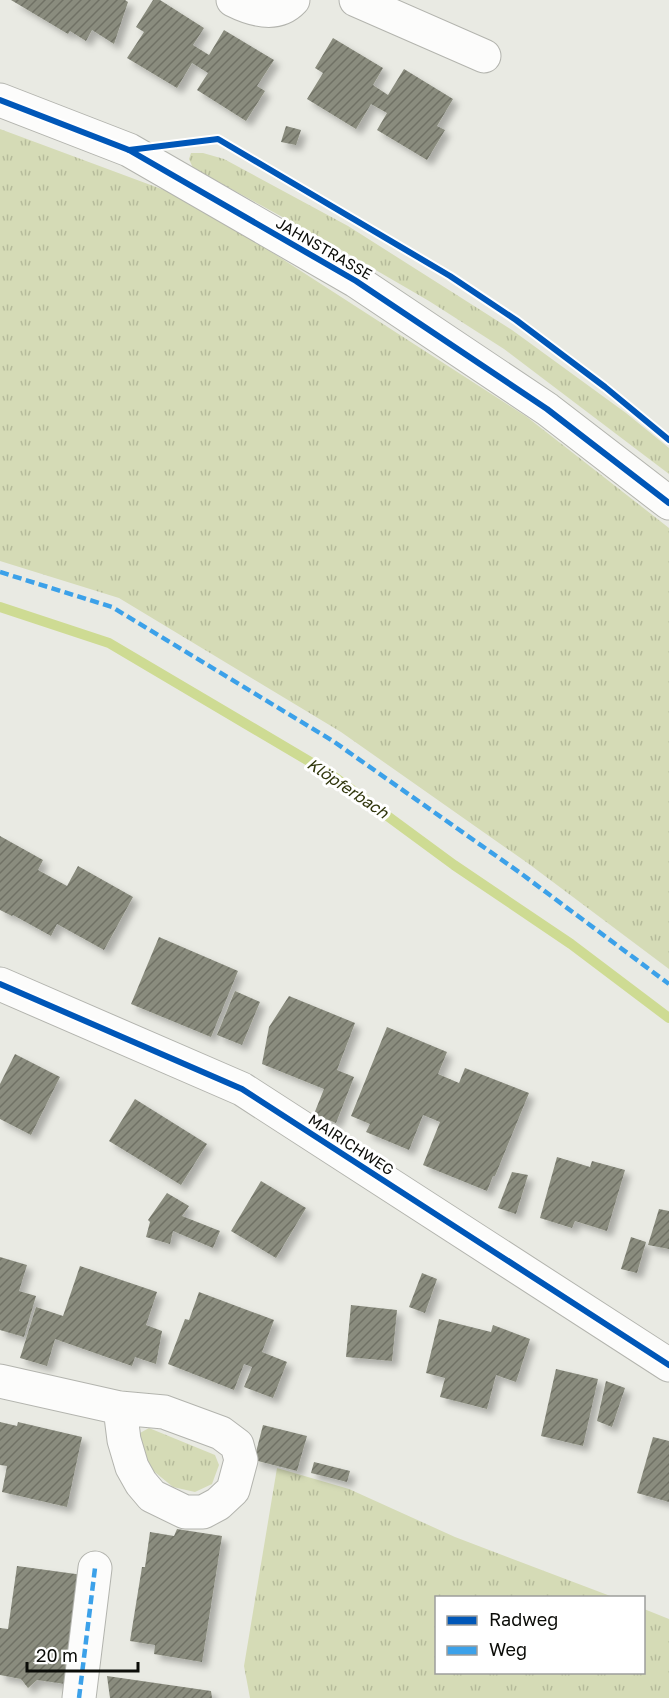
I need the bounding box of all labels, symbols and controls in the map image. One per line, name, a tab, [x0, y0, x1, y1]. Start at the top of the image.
street label: JAHNSTRASSE	[273, 213, 376, 283]
water label: Klöpferbach	[304, 753, 393, 823]
street label: MAIRICHWEG	[305, 1110, 398, 1178]
legend	[435, 1596, 645, 1674]
text: Radweg	[489, 1608, 558, 1630]
scale bar	[27, 1635, 138, 1673]
text: Weg	[489, 1638, 527, 1660]
text: 20 m	[36, 1644, 78, 1666]

